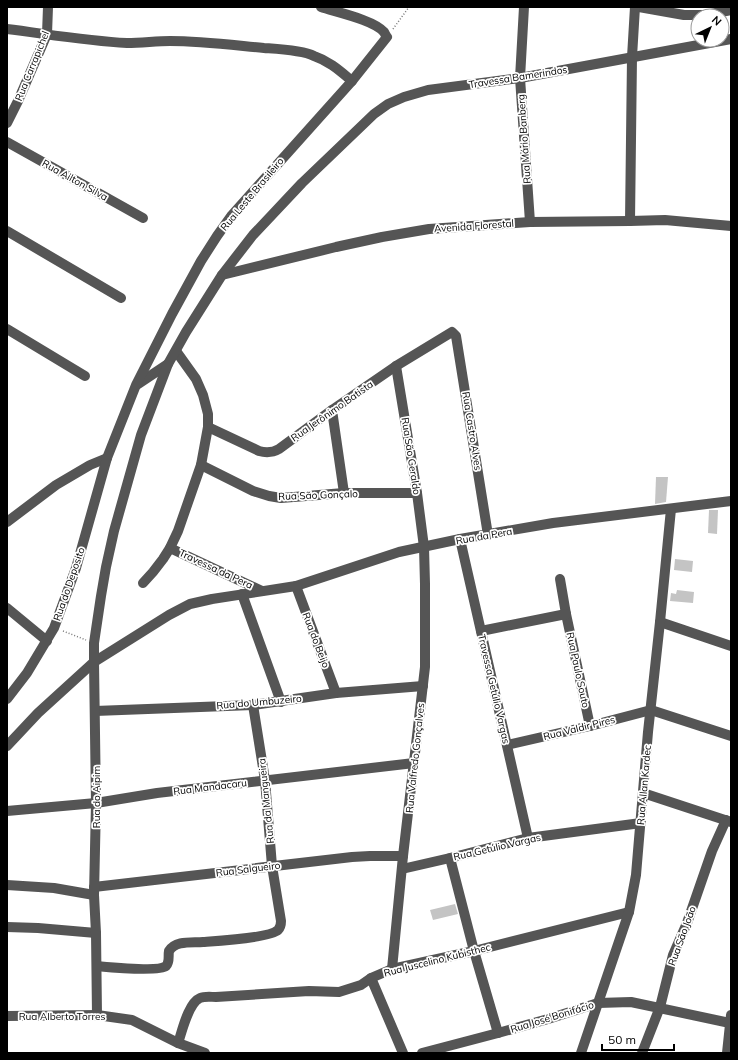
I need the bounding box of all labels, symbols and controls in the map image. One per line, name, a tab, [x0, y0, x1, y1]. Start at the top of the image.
north arrow	[690, 8, 730, 48]
text: N	[709, 13, 725, 29]
street label: Rua Carrapichel	[12, 29, 52, 103]
street label: Travessa Bamerindos	[468, 63, 568, 91]
street label: Rua Mário Banberg	[514, 94, 534, 184]
street label: Rua Leste Brasileiro	[218, 154, 287, 233]
street label: Rua Ailton Silva	[40, 157, 110, 203]
street label: Avenida Florestal	[434, 217, 514, 235]
street label: Rua Jerônimo Batista	[288, 378, 376, 444]
street label: Rua Castro Alves	[459, 391, 485, 471]
street label: Rua São Geraldo	[398, 416, 424, 496]
street label: Rua São Gonçalo	[278, 487, 358, 503]
street label: Rua da Pera	[455, 525, 513, 547]
street label: Rua do Deposito	[50, 545, 88, 622]
street label: Travessa da Pera	[177, 546, 255, 592]
street label: Rua do Beijo	[299, 610, 333, 670]
street label: Rua Paulo Souto	[564, 631, 592, 709]
street label: Travessa Getúlio Vargas	[475, 633, 513, 745]
street label: Rua do Umbuzeiro	[216, 692, 303, 712]
street label: Rua Valfredo Gonçalves	[403, 702, 427, 814]
street label: Rua Valdir Pires	[542, 713, 616, 743]
street label: Rua Allan Kardec	[634, 744, 654, 826]
street label: Rua da Mangueira	[255, 758, 277, 844]
street label: Rua do Aipim	[90, 766, 103, 828]
street label: Rua Mandacaru	[172, 776, 248, 798]
street label: Rua Getúlio Vargas	[452, 831, 542, 863]
street label: Rua Salgueiro	[215, 859, 281, 879]
street label: Rua São João	[665, 904, 699, 968]
street label: Rua Juscelino Kubisthec	[382, 940, 492, 980]
street label: Rua José Bonifácio	[509, 998, 596, 1036]
street label: Rua Alberto Torres	[19, 1010, 105, 1023]
scale bar	[602, 1026, 674, 1052]
text: 50 m	[608, 1032, 636, 1047]

